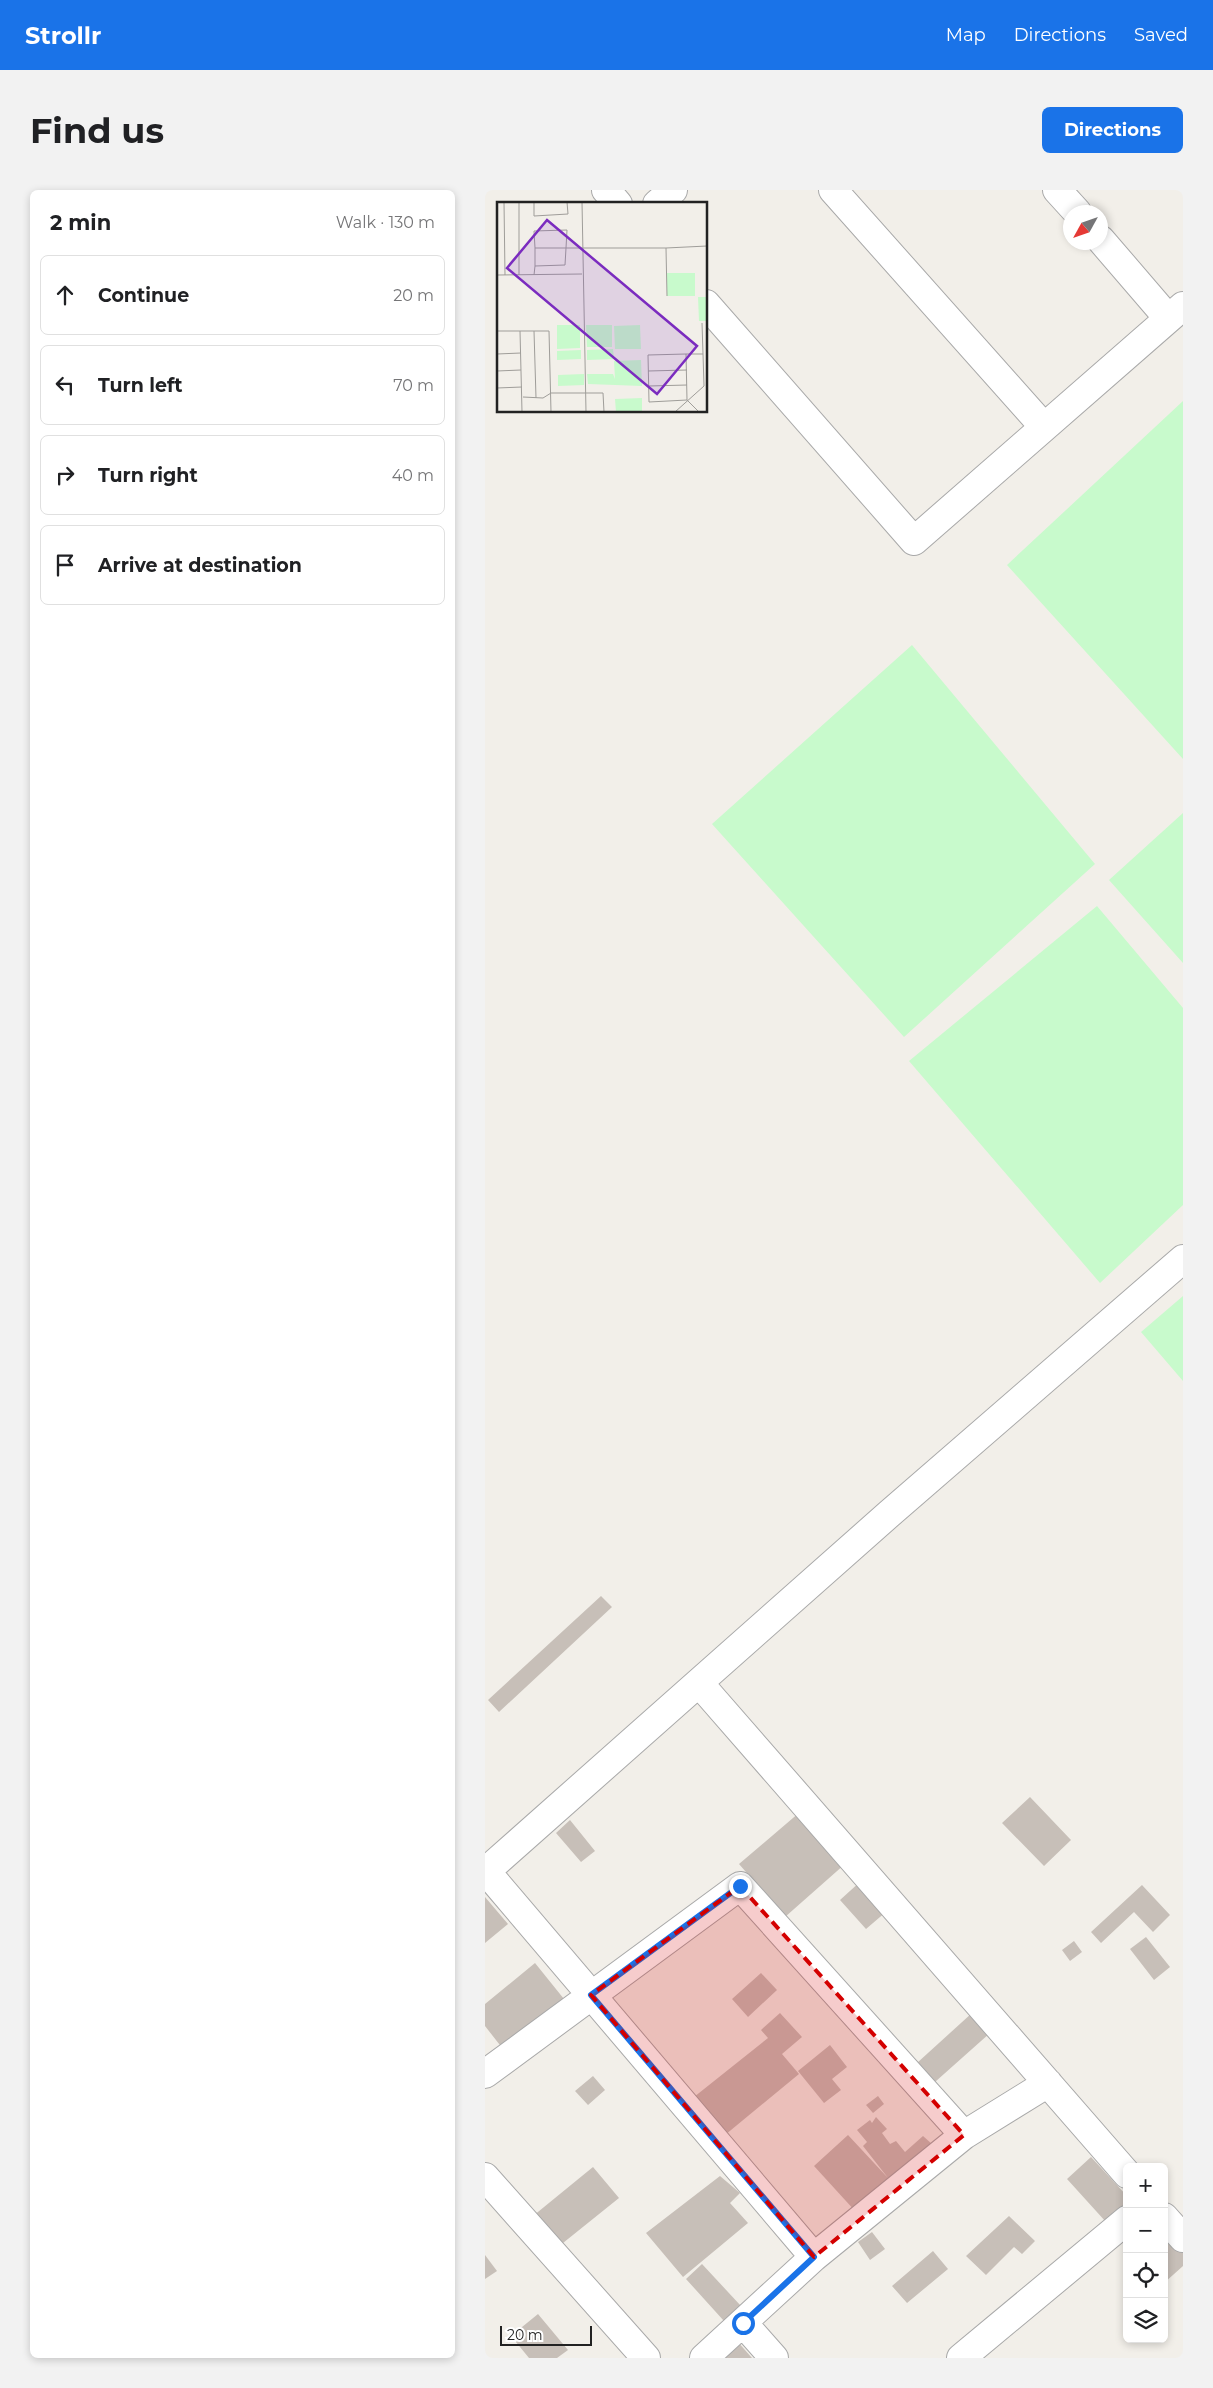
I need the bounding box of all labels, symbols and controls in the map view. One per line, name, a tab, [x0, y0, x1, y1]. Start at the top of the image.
text: Strollr	[25, 21, 101, 50]
text: Map	[946, 24, 986, 46]
text: Directions	[1014, 24, 1106, 46]
text: Saved	[1134, 24, 1188, 46]
button: Directions	[1042, 107, 1183, 153]
text: Find us	[30, 109, 164, 152]
inset map	[497, 202, 707, 412]
north arrow	[1063, 205, 1108, 250]
text: 2 min	[50, 210, 111, 235]
text: Walk · 130 m	[336, 213, 435, 232]
icon: ahead	[51, 281, 79, 309]
text: Continue	[98, 284, 189, 307]
text: 20 m	[393, 286, 434, 305]
icon: left	[51, 371, 79, 399]
text: Turn left	[98, 374, 183, 397]
text: 70 m	[393, 376, 434, 395]
icon: right	[51, 461, 79, 489]
text: Turn right	[98, 464, 198, 487]
text: 40 m	[392, 466, 434, 485]
icon: arrive	[51, 551, 79, 579]
text: Arrive at destination	[98, 554, 302, 577]
route end	[729, 1875, 752, 1898]
map controls	[1123, 2163, 1168, 2343]
button: +	[1123, 2163, 1168, 2208]
button: −	[1123, 2208, 1168, 2253]
button: locate	[1123, 2253, 1168, 2298]
button: layers	[1123, 2298, 1168, 2343]
route start	[732, 2312, 755, 2335]
scale bar	[500, 2323, 593, 2346]
text: 20 m	[507, 2326, 543, 2344]

